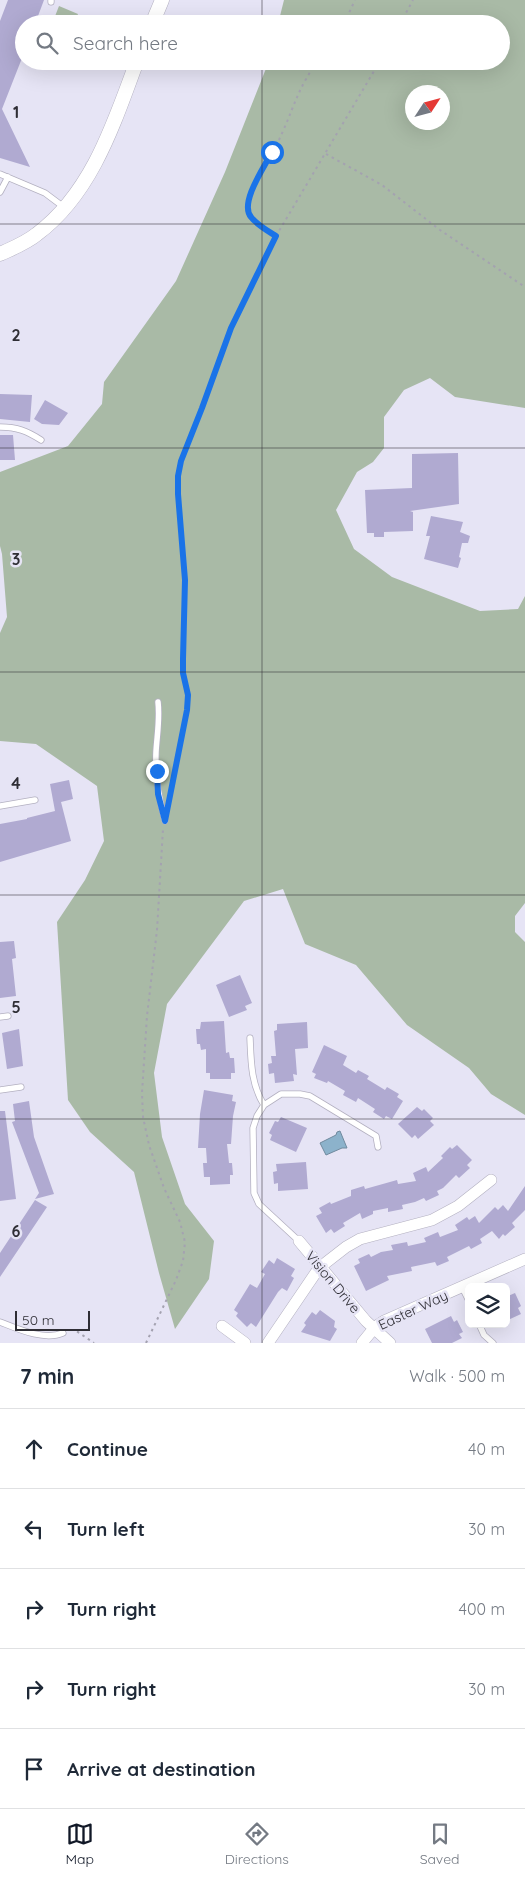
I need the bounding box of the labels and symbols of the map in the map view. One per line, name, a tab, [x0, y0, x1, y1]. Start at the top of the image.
north arrow	[405, 85, 450, 130]
text: 1	[13, 102, 19, 122]
route start	[261, 141, 284, 164]
text: 2	[11, 325, 21, 345]
text: 3	[12, 549, 20, 569]
route end	[146, 760, 169, 783]
text: 4	[11, 773, 21, 793]
text: 5	[11, 997, 21, 1017]
text: 6	[12, 1221, 21, 1241]
street label: Vision Drive	[302, 1247, 364, 1317]
street label: Easter Way	[375, 1286, 451, 1334]
scale bar	[15, 1308, 90, 1331]

